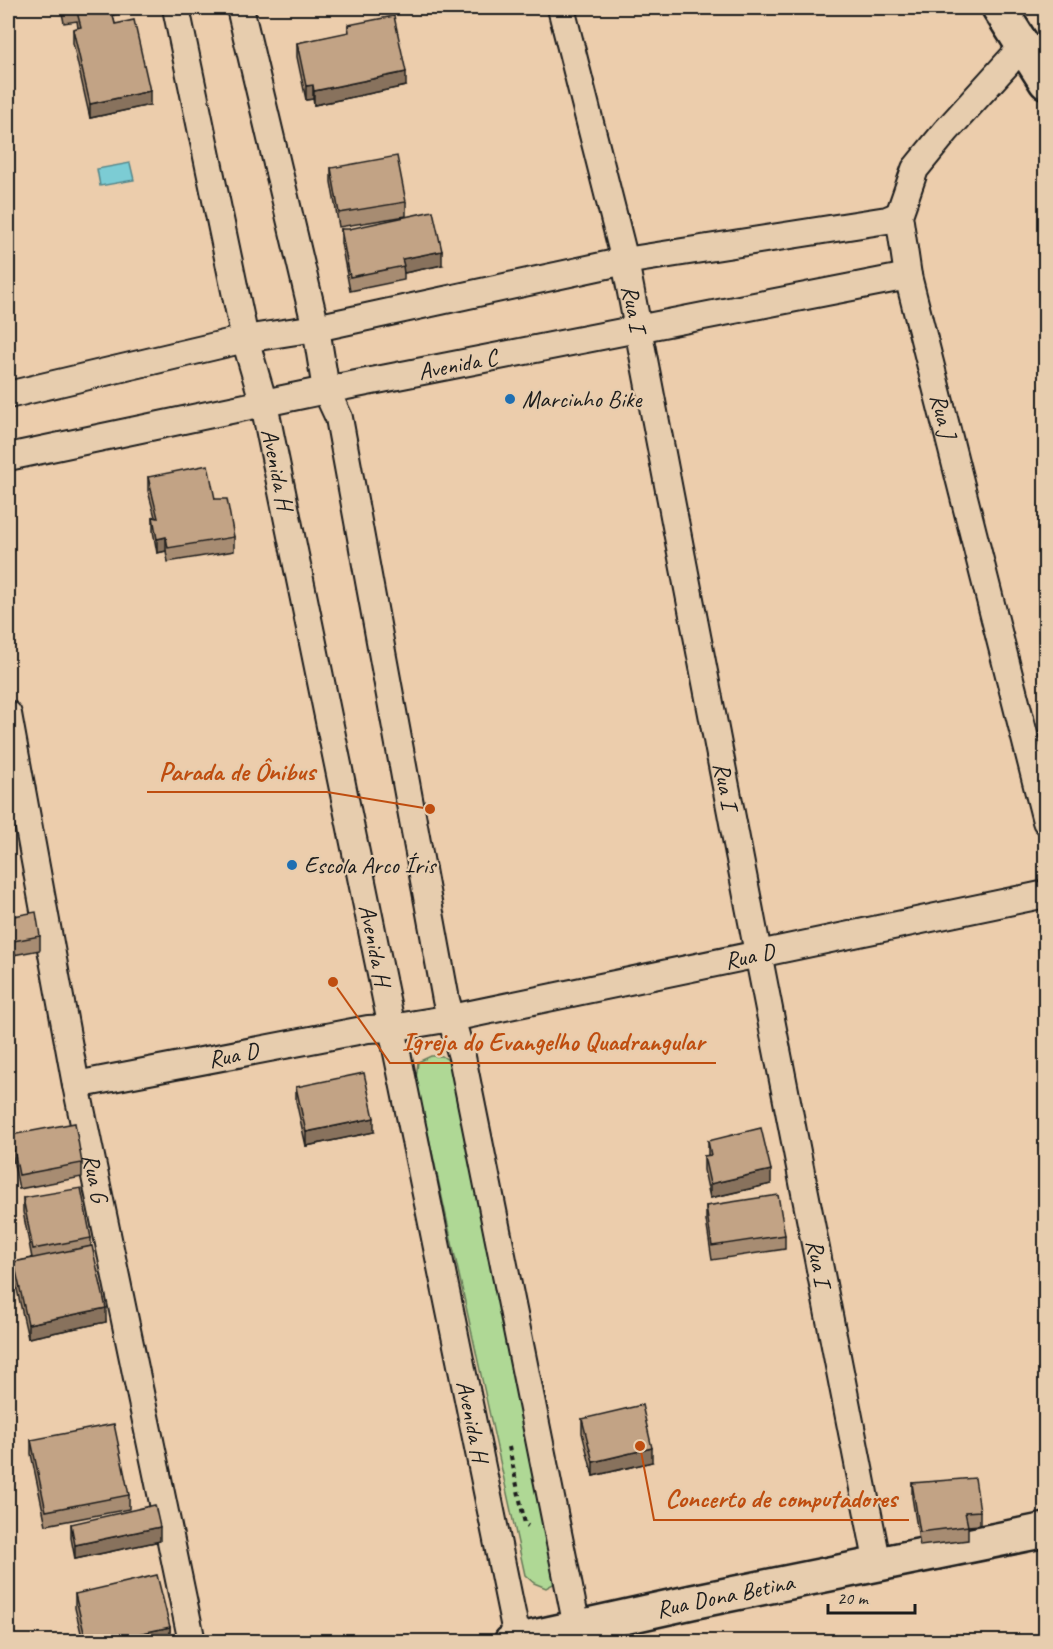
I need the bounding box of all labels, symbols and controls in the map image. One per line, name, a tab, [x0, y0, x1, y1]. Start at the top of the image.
street label: Rua I	[615, 283, 654, 339]
street label: Avenida C	[416, 341, 502, 387]
place label: Marcinho Bike	[522, 384, 644, 414]
street label: Rua J	[923, 391, 964, 444]
marker: Marcinho Bike	[503, 392, 517, 406]
street label: Avenida H	[254, 426, 301, 516]
callout: Parada de Ônibus	[147, 748, 327, 792]
text: Parada de Ônibus	[159, 755, 318, 788]
street label: Rua I	[707, 760, 746, 816]
place label: Escola Arco Íris	[304, 850, 437, 880]
marker: Escola Arco Íris	[285, 858, 299, 872]
street label: Avenida H	[352, 902, 399, 992]
street label: Rua D	[722, 936, 779, 976]
callout: Igreja do Evangelho Quadrangular	[390, 1019, 716, 1063]
text: Igreja do Evangelho Quadrangular	[402, 1025, 707, 1058]
street label: Rua D	[206, 1035, 263, 1074]
street label: Rua G	[76, 1151, 115, 1207]
street label: Rua I	[800, 1237, 839, 1293]
street label: Avenida H	[450, 1378, 496, 1468]
callout: Concerto de computadores	[654, 1476, 909, 1520]
text: Concerto de computadores	[665, 1482, 900, 1515]
street label: Rua Dona Betina	[653, 1566, 798, 1624]
scale bar	[828, 1577, 915, 1615]
text: 20 m	[837, 1587, 870, 1609]

